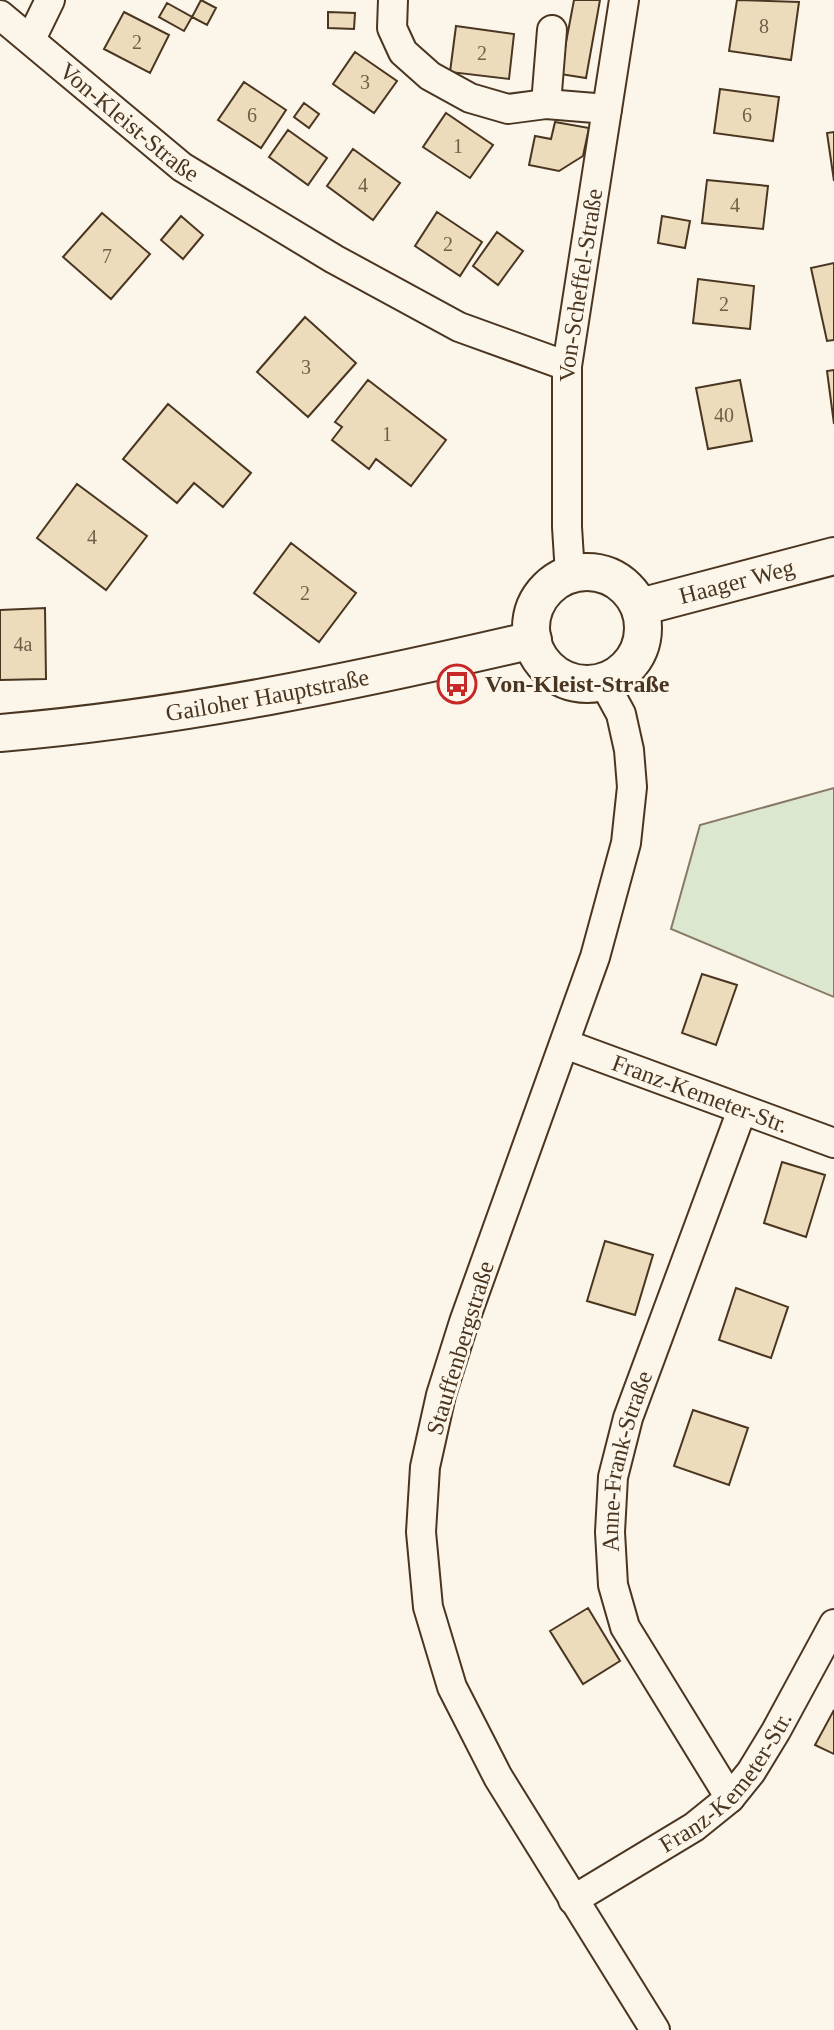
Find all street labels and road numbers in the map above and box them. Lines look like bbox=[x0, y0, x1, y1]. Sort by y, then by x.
street label: Von-Kleist-Straße bbox=[54, 57, 204, 187]
street label: Von-Scheffel-Straße bbox=[554, 187, 607, 382]
street label: Haager Weg bbox=[676, 554, 797, 609]
street label: Gailoher Hauptstraße bbox=[164, 664, 371, 726]
street label: Franz-Kemeter-Str. bbox=[609, 1049, 792, 1138]
street label: Stauffenbergstraße bbox=[421, 1258, 499, 1438]
street label: Anne-Frank-Straße bbox=[597, 1367, 657, 1553]
street label: Franz-Kemeter-Str. bbox=[655, 1707, 797, 1858]

